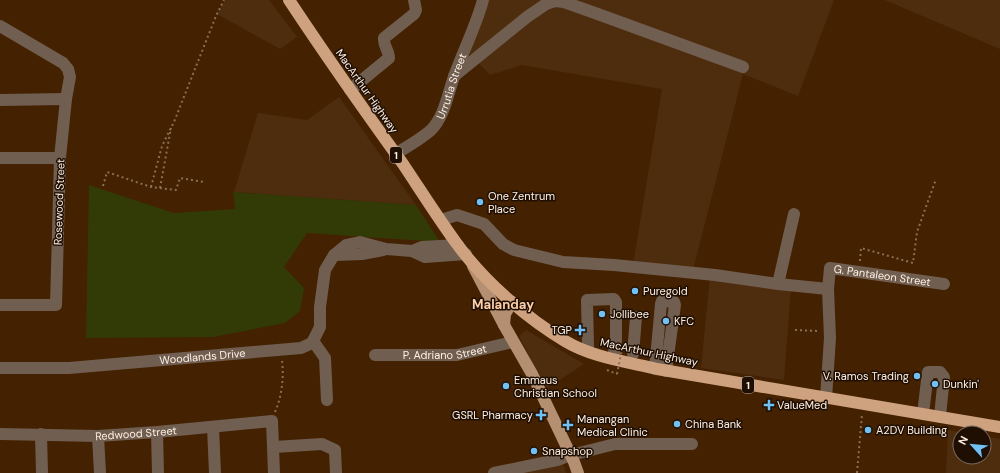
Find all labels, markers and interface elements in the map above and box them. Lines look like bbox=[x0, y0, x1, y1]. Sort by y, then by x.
street label: MacArthur Highway bbox=[333, 46, 401, 136]
street label: Urrutia Street bbox=[433, 51, 469, 122]
road number: 1 bbox=[390, 147, 402, 163]
street label: Rosewood Street bbox=[50, 159, 68, 245]
place label: One Zentrum Place bbox=[488, 189, 555, 216]
marker: One Zentrum Place bbox=[475, 197, 485, 207]
street label: G. Pantaleon Street bbox=[833, 262, 932, 289]
place label: Puregold bbox=[643, 284, 688, 298]
marker: Puregold bbox=[630, 286, 640, 296]
district label: Malanday bbox=[472, 296, 534, 313]
place label: Jollibee bbox=[610, 307, 649, 321]
marker: Jollibee bbox=[597, 309, 607, 319]
place label: KFC bbox=[674, 314, 694, 328]
marker: KFC bbox=[661, 316, 671, 326]
place label: TGP bbox=[552, 323, 572, 337]
marker: TGP bbox=[575, 325, 585, 335]
street label: MacArthur Highway bbox=[599, 335, 699, 369]
street label: P. Adriano Street bbox=[403, 341, 488, 362]
street label: Woodlands Drive bbox=[159, 346, 246, 367]
place label: V. Ramos Trading bbox=[823, 369, 909, 383]
marker: V. Ramos Trading bbox=[912, 371, 922, 381]
place label: Emmaus Christian School bbox=[514, 373, 597, 400]
road number: 1 bbox=[742, 377, 754, 393]
place label: Dunkin' bbox=[943, 377, 979, 391]
marker: Dunkin' bbox=[930, 379, 940, 389]
marker: Emmaus Christian School bbox=[501, 381, 511, 391]
place label: ValueMed bbox=[777, 398, 827, 412]
marker: ValueMed bbox=[764, 400, 774, 410]
place label: GSRL Pharmacy bbox=[452, 408, 533, 422]
marker: GSRL Pharmacy bbox=[536, 410, 546, 420]
place label: Manangan Medical Clinic bbox=[577, 412, 648, 439]
place label: China Bank bbox=[685, 417, 742, 431]
marker: Manangan Medical Clinic bbox=[562, 419, 574, 431]
marker: China Bank bbox=[672, 419, 682, 429]
street label: Redwood Street bbox=[95, 423, 177, 443]
place label: A2DV Building bbox=[876, 423, 947, 437]
marker: A2DV Building bbox=[863, 425, 873, 435]
north arrow bbox=[952, 425, 992, 465]
text: N bbox=[955, 434, 971, 447]
place label: Snapshop bbox=[542, 444, 593, 458]
marker: Snapshop bbox=[529, 446, 539, 456]

